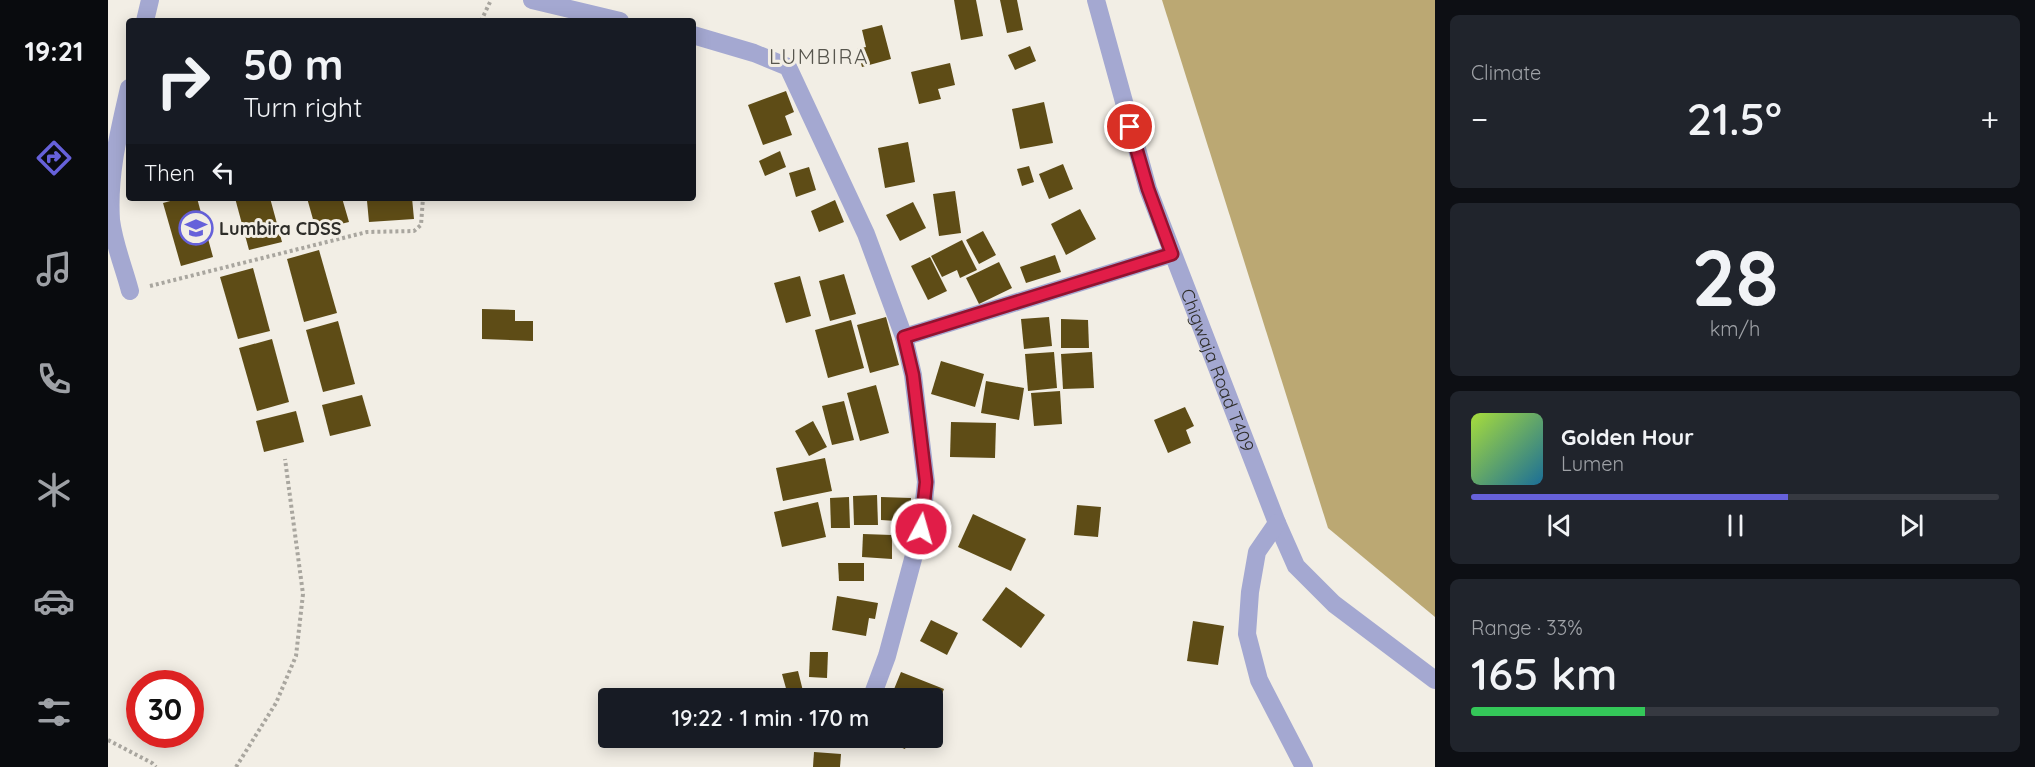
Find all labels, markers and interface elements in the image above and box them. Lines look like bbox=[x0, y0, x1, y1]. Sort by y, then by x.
text: 19:21 bbox=[24, 34, 84, 68]
text: 50 m bbox=[243, 38, 343, 91]
icon: right bbox=[144, 42, 222, 120]
district label: LUMBIRA bbox=[769, 43, 869, 69]
text: Climate bbox=[1471, 60, 1541, 85]
text: Turn right bbox=[243, 90, 362, 124]
text: 21.5° bbox=[1687, 90, 1782, 146]
text: − bbox=[1471, 98, 1488, 139]
text: + bbox=[1980, 98, 1999, 139]
pin bbox=[1104, 101, 1155, 152]
icon: arrive bbox=[1113, 110, 1146, 143]
icon: directions bbox=[33, 137, 75, 179]
icon: left bbox=[207, 156, 240, 189]
text: Then bbox=[144, 159, 195, 187]
school or university icon: Lumbira CDSS bbox=[178, 210, 214, 246]
place label: Lumbira CDSS bbox=[219, 217, 342, 240]
text: 28 bbox=[1691, 228, 1779, 326]
icon: music bbox=[33, 248, 75, 290]
street label: Chigwaja Road T409 bbox=[1176, 285, 1260, 455]
text: km/h bbox=[1710, 316, 1760, 341]
icon: phone bbox=[33, 358, 75, 400]
text: Golden Hour bbox=[1561, 423, 1694, 451]
text: Lumen bbox=[1561, 451, 1624, 476]
icon: climate bbox=[33, 469, 75, 511]
position arrow bbox=[889, 497, 953, 561]
icon: previous bbox=[1543, 509, 1576, 542]
icon: pause bbox=[1719, 509, 1752, 542]
icon: next bbox=[1895, 509, 1928, 542]
icon: car bbox=[33, 580, 75, 622]
text: Range · 33% bbox=[1471, 615, 1583, 640]
text: 165 km bbox=[1471, 645, 1617, 701]
speed limit sign: 30 bbox=[126, 670, 204, 748]
icon: filters bbox=[33, 691, 75, 733]
text: 19:22 · 1 min · 170 m bbox=[672, 704, 869, 732]

